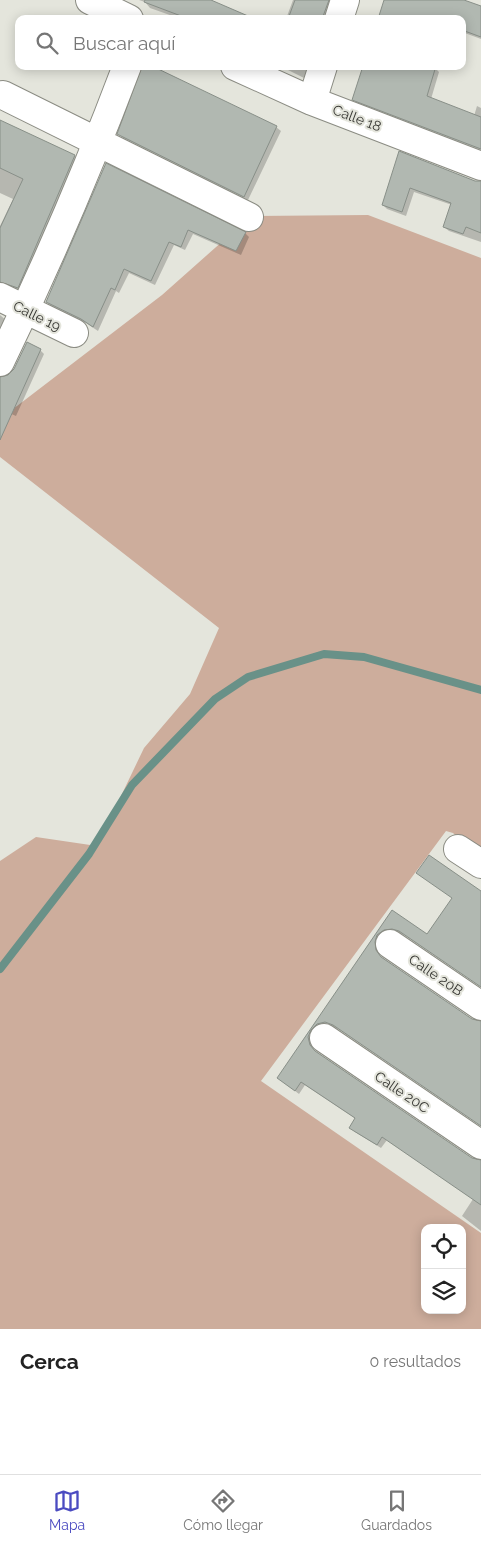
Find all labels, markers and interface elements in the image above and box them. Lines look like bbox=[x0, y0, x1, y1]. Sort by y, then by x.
search box bbox=[15, 15, 466, 70]
icon: search bbox=[33, 29, 61, 57]
text: Buscar aquí bbox=[73, 32, 175, 54]
street label: Calle 18 bbox=[330, 101, 384, 135]
street label: Calle 19 bbox=[11, 298, 63, 334]
street label: Calle 20B bbox=[406, 951, 466, 999]
street label: Calle 20C bbox=[372, 1068, 433, 1116]
map controls bbox=[421, 1224, 466, 1314]
button: locate bbox=[421, 1224, 466, 1269]
button: layers bbox=[421, 1269, 466, 1314]
text: Cerca bbox=[20, 1349, 79, 1374]
text: 0 resultados bbox=[370, 1352, 461, 1371]
tab: Mapa bbox=[49, 1487, 85, 1533]
tab: Cómo llegar bbox=[183, 1487, 263, 1533]
tab: Guardados bbox=[361, 1487, 432, 1533]

